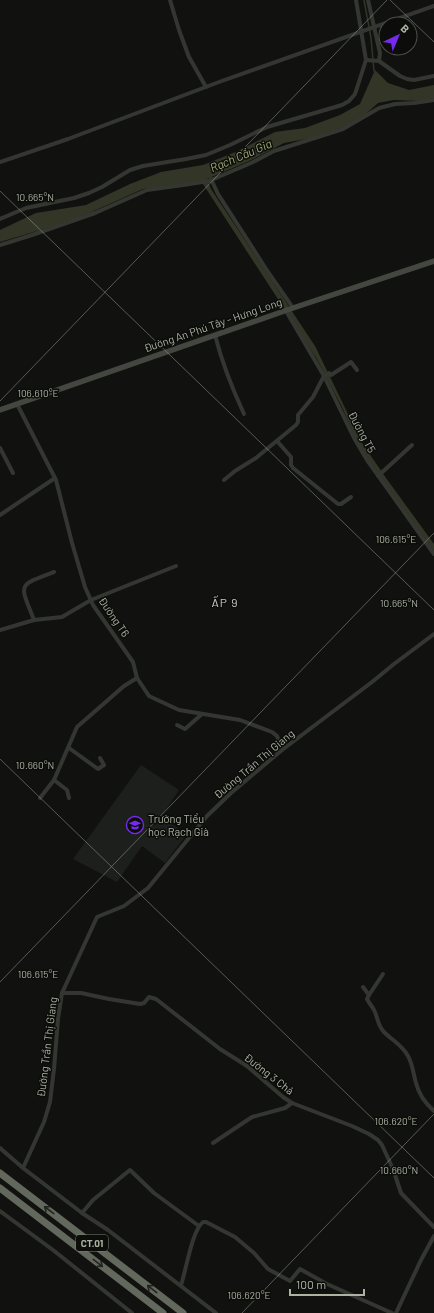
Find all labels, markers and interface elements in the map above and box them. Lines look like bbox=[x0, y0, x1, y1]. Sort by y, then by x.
north arrow bbox=[378, 16, 418, 56]
text: B bbox=[398, 21, 412, 36]
water label: Rạch Cầu Gia bbox=[208, 136, 274, 174]
text: 10.665°N bbox=[16, 191, 54, 203]
street label: Đường An Phú Tây - Hưng Long bbox=[142, 295, 284, 354]
text: 106.610°E bbox=[17, 387, 59, 399]
street label: Đường T5 bbox=[346, 409, 379, 455]
text: 106.615°E bbox=[376, 533, 416, 545]
street label: Đường T6 bbox=[96, 594, 133, 639]
district label: ẤP 9 bbox=[211, 595, 239, 609]
text: 10.665°N bbox=[380, 597, 418, 609]
street label: Đường Trần Thị Giang bbox=[211, 726, 297, 801]
text: 10.660°N bbox=[16, 759, 54, 771]
place label: Trường Tiểu học Rạch Già bbox=[148, 812, 209, 838]
school or university icon: Trường Tiểu học Rạch Già bbox=[125, 815, 145, 835]
text: 106.615°E bbox=[18, 968, 58, 980]
street label: Đường Trần Thị Giang bbox=[34, 996, 59, 1098]
street label: Đường 3 Chả bbox=[242, 1050, 297, 1097]
text: 106.620°E bbox=[374, 1115, 418, 1127]
text: 10.660°N bbox=[380, 1164, 418, 1176]
one-way arrow bbox=[44, 1206, 55, 1214]
road number: CT.01 bbox=[76, 1235, 108, 1251]
one-way arrow bbox=[92, 1259, 103, 1267]
scale bar bbox=[290, 1271, 364, 1297]
text: 100 m bbox=[296, 1277, 326, 1291]
one-way arrow bbox=[146, 1285, 157, 1293]
text: 106.620°E bbox=[227, 1289, 271, 1301]

